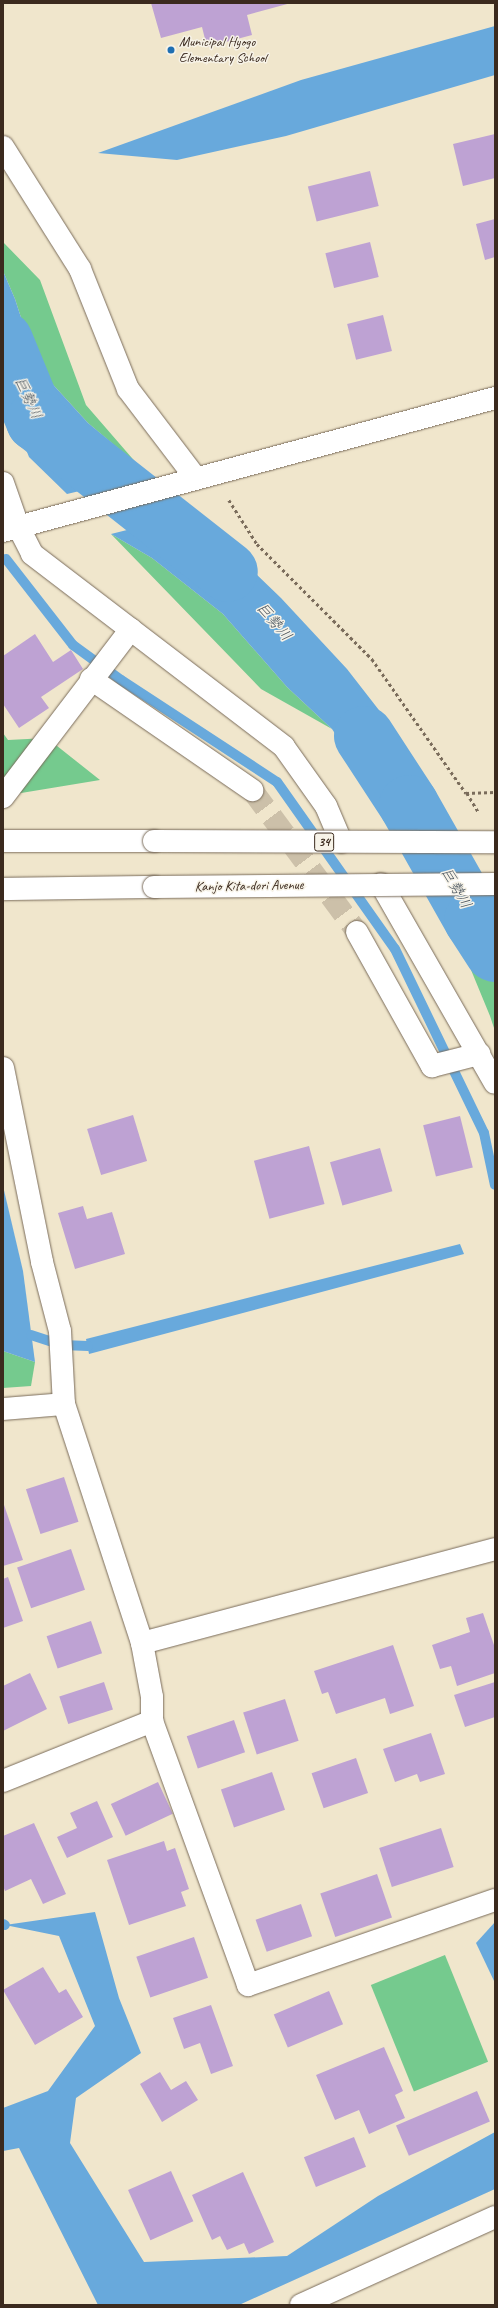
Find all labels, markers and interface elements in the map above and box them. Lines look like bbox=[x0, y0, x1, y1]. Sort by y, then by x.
place label: Municipal Hyogo Elementary School bbox=[179, 34, 266, 66]
marker: Municipal Hyogo Elementary School bbox=[166, 45, 176, 55]
water label: 巨勢川 bbox=[10, 374, 46, 422]
water label: 巨勢川 bbox=[253, 599, 295, 645]
road number: 34 bbox=[314, 831, 334, 853]
water label: 巨勢川 bbox=[437, 864, 475, 912]
street label: Kanjo Kita-dori Avenue bbox=[195, 877, 303, 895]

